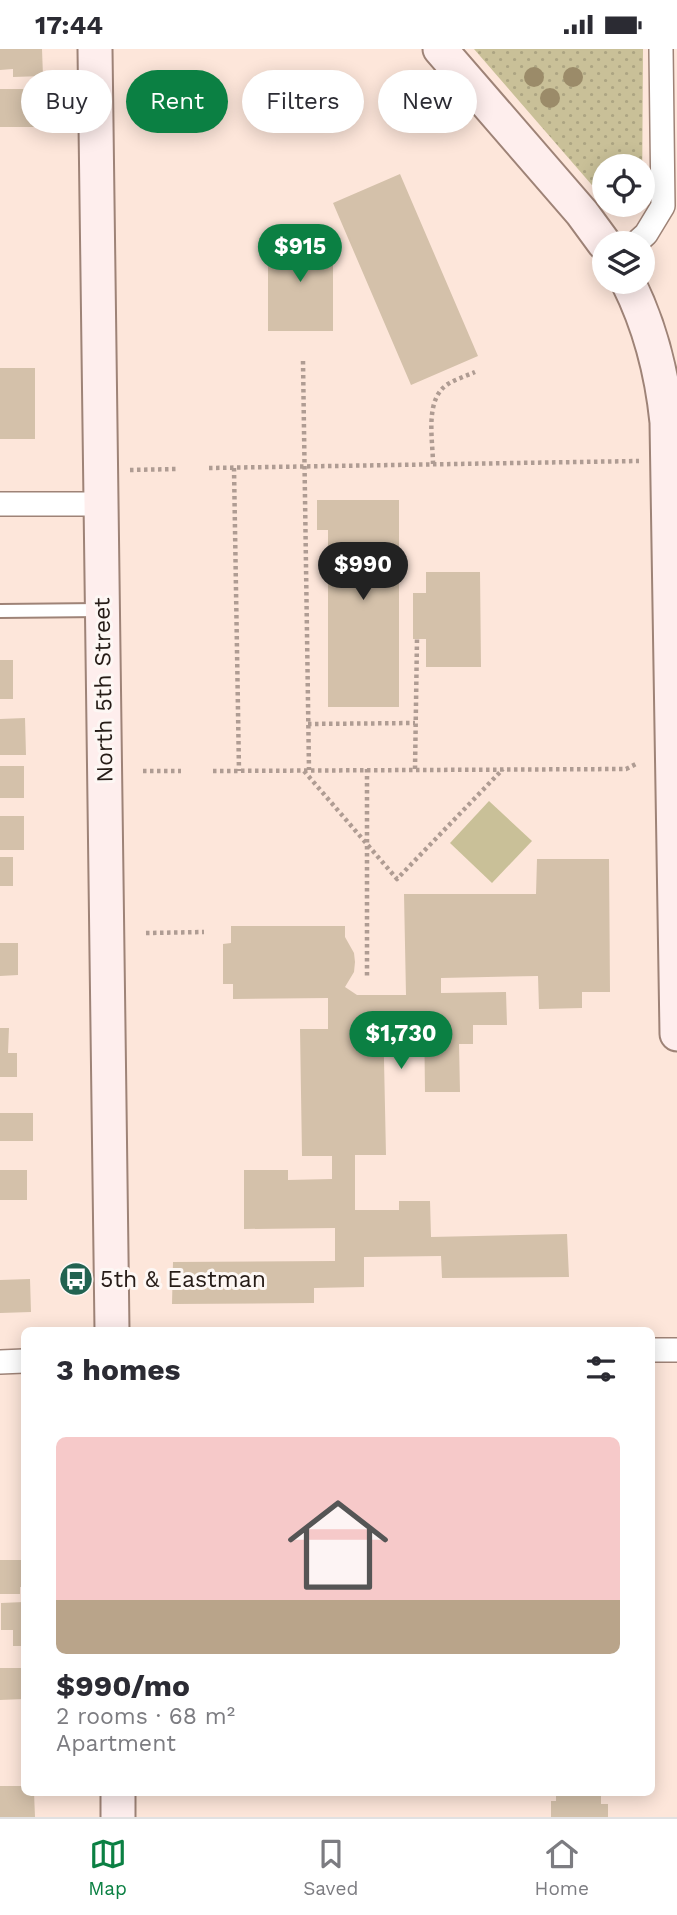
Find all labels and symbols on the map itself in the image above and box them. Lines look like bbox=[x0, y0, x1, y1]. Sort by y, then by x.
pin: $915 bbox=[259, 225, 341, 284]
pin: $990 bbox=[322, 543, 404, 602]
street label: North 5th Street bbox=[88, 597, 119, 783]
pin: $1,730 bbox=[344, 1011, 458, 1071]
bus stop icon: 5th & Eastman bbox=[57, 1260, 95, 1298]
place label: 5th & Eastman bbox=[100, 1266, 266, 1293]

